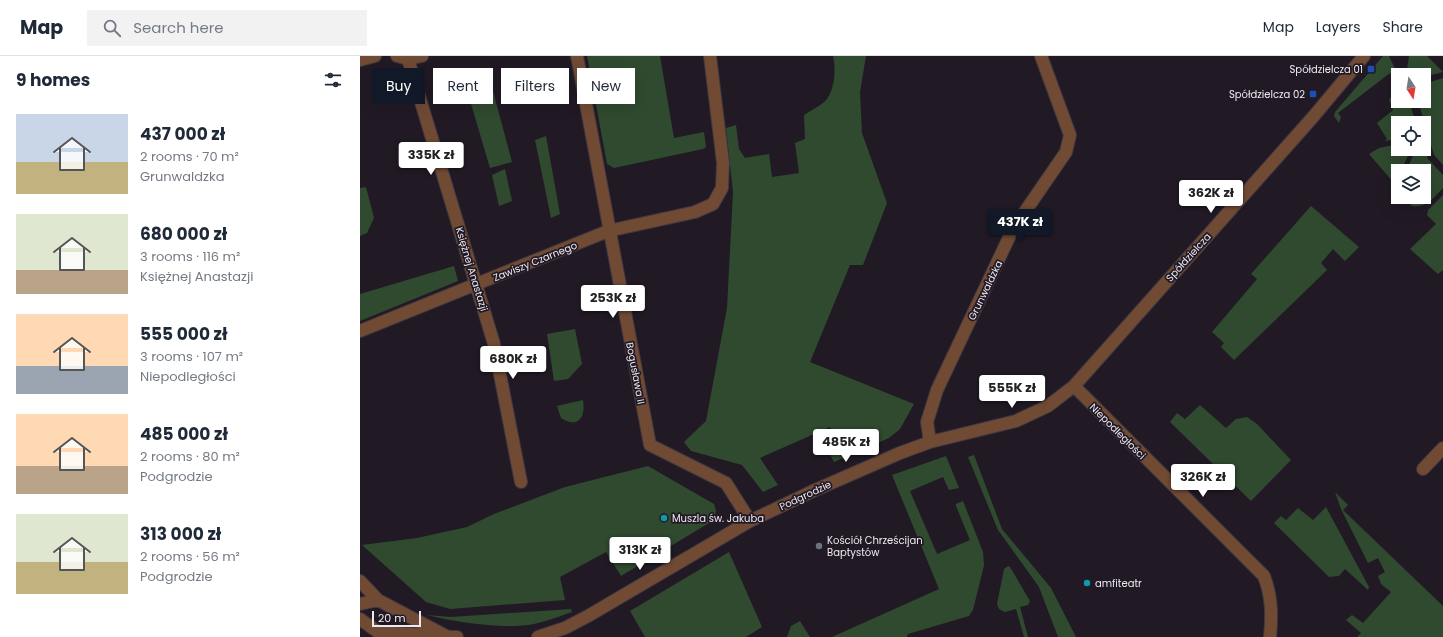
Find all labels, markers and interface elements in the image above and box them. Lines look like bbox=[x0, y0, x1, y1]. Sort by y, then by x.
search box bbox=[87, 10, 367, 46]
text: Map bbox=[20, 14, 63, 41]
icon: search bbox=[101, 17, 123, 39]
text: Search here bbox=[133, 17, 224, 38]
text: Map bbox=[1263, 17, 1294, 37]
text: Layers bbox=[1316, 17, 1360, 37]
text: Share bbox=[1382, 17, 1423, 37]
place label: Spółdzielcza 01 bbox=[1290, 62, 1363, 77]
marker: Spółdzielcza 01 bbox=[1366, 64, 1376, 74]
text: 9 homes bbox=[16, 68, 90, 92]
chip: Buy bbox=[372, 68, 425, 104]
chip: Rent bbox=[433, 68, 493, 104]
chip: Filters bbox=[501, 68, 569, 104]
chip: New bbox=[577, 68, 635, 104]
north arrow bbox=[1391, 68, 1431, 108]
map controls bbox=[1391, 68, 1431, 204]
icon: filters bbox=[322, 69, 344, 91]
place label: Spółdzielcza 02 bbox=[1229, 87, 1305, 102]
marker: Spółdzielcza 02 bbox=[1308, 89, 1318, 99]
button: locate bbox=[1391, 116, 1431, 156]
text: 437 000 zł bbox=[140, 122, 225, 146]
icon: home bbox=[48, 130, 96, 178]
pin: 335K zł bbox=[394, 142, 468, 176]
text: 335K zł bbox=[408, 145, 454, 164]
text: 2 rooms · 70 m² bbox=[140, 147, 239, 166]
button: layers bbox=[1391, 164, 1431, 204]
text: Grunwaldzka bbox=[140, 167, 224, 186]
pin: 362K zł bbox=[1174, 180, 1248, 214]
text: 362K zł bbox=[1188, 183, 1234, 202]
pin: 437K zł bbox=[983, 209, 1057, 243]
text: 437K zł bbox=[997, 212, 1043, 231]
text: 680 000 zł bbox=[140, 222, 227, 246]
street label: Księżnej Anastazji bbox=[452, 225, 491, 313]
icon: home bbox=[48, 230, 96, 278]
street label: Spółdzielcza bbox=[1162, 230, 1214, 285]
street label: Zawiszy Czarnego bbox=[491, 238, 579, 285]
text: 3 rooms · 116 m² bbox=[140, 247, 240, 266]
street label: Grunwaldzka bbox=[964, 258, 1006, 323]
text: Księżnej Anastazji bbox=[140, 267, 253, 286]
pin: 253K zł bbox=[576, 285, 650, 319]
text: 253K zł bbox=[590, 288, 636, 307]
text: 555 000 zł bbox=[140, 322, 228, 346]
icon: home bbox=[48, 330, 96, 378]
street label: Bogusława II bbox=[622, 341, 649, 405]
pin: 680K zł bbox=[476, 346, 550, 380]
text: 3 rooms · 107 m² bbox=[140, 347, 243, 366]
text: 680K zł bbox=[489, 349, 537, 368]
text: Niepodległości bbox=[140, 367, 236, 386]
pin: 555K zł bbox=[975, 375, 1049, 409]
text: 555K zł bbox=[988, 378, 1036, 397]
street label: Niepodległości bbox=[1086, 400, 1149, 463]
text: 485 000 zł bbox=[140, 422, 228, 446]
pin: 485K zł bbox=[809, 429, 883, 463]
icon: home bbox=[48, 430, 96, 478]
text: 485K zł bbox=[822, 432, 870, 451]
text: 2 rooms · 80 m² bbox=[140, 447, 240, 466]
pin: 326K zł bbox=[1166, 464, 1240, 498]
text: Podgrodzie bbox=[140, 467, 213, 486]
text: 326K zł bbox=[1180, 467, 1226, 486]
street label: Podgrodzie bbox=[777, 477, 834, 514]
place label: Muszla św. Jakuba bbox=[672, 511, 764, 526]
marker: Muszla św. Jakuba bbox=[659, 513, 669, 523]
text: 313 000 zł bbox=[140, 522, 221, 546]
icon: home bbox=[48, 530, 96, 578]
place label: Kościół Chrześcijan Baptystów bbox=[827, 533, 923, 560]
pin: 313K zł bbox=[603, 537, 677, 571]
text: 313K zł bbox=[618, 540, 662, 559]
marker: Kościół Chrześcijan Baptystów bbox=[814, 541, 824, 551]
text: 2 rooms · 56 m² bbox=[140, 547, 240, 566]
text: Podgrodzie bbox=[140, 567, 213, 586]
place label: amfiteatr bbox=[1095, 576, 1142, 591]
marker: amfiteatr bbox=[1082, 578, 1092, 588]
scale bar bbox=[372, 609, 421, 628]
text: 20 m bbox=[378, 610, 406, 626]

